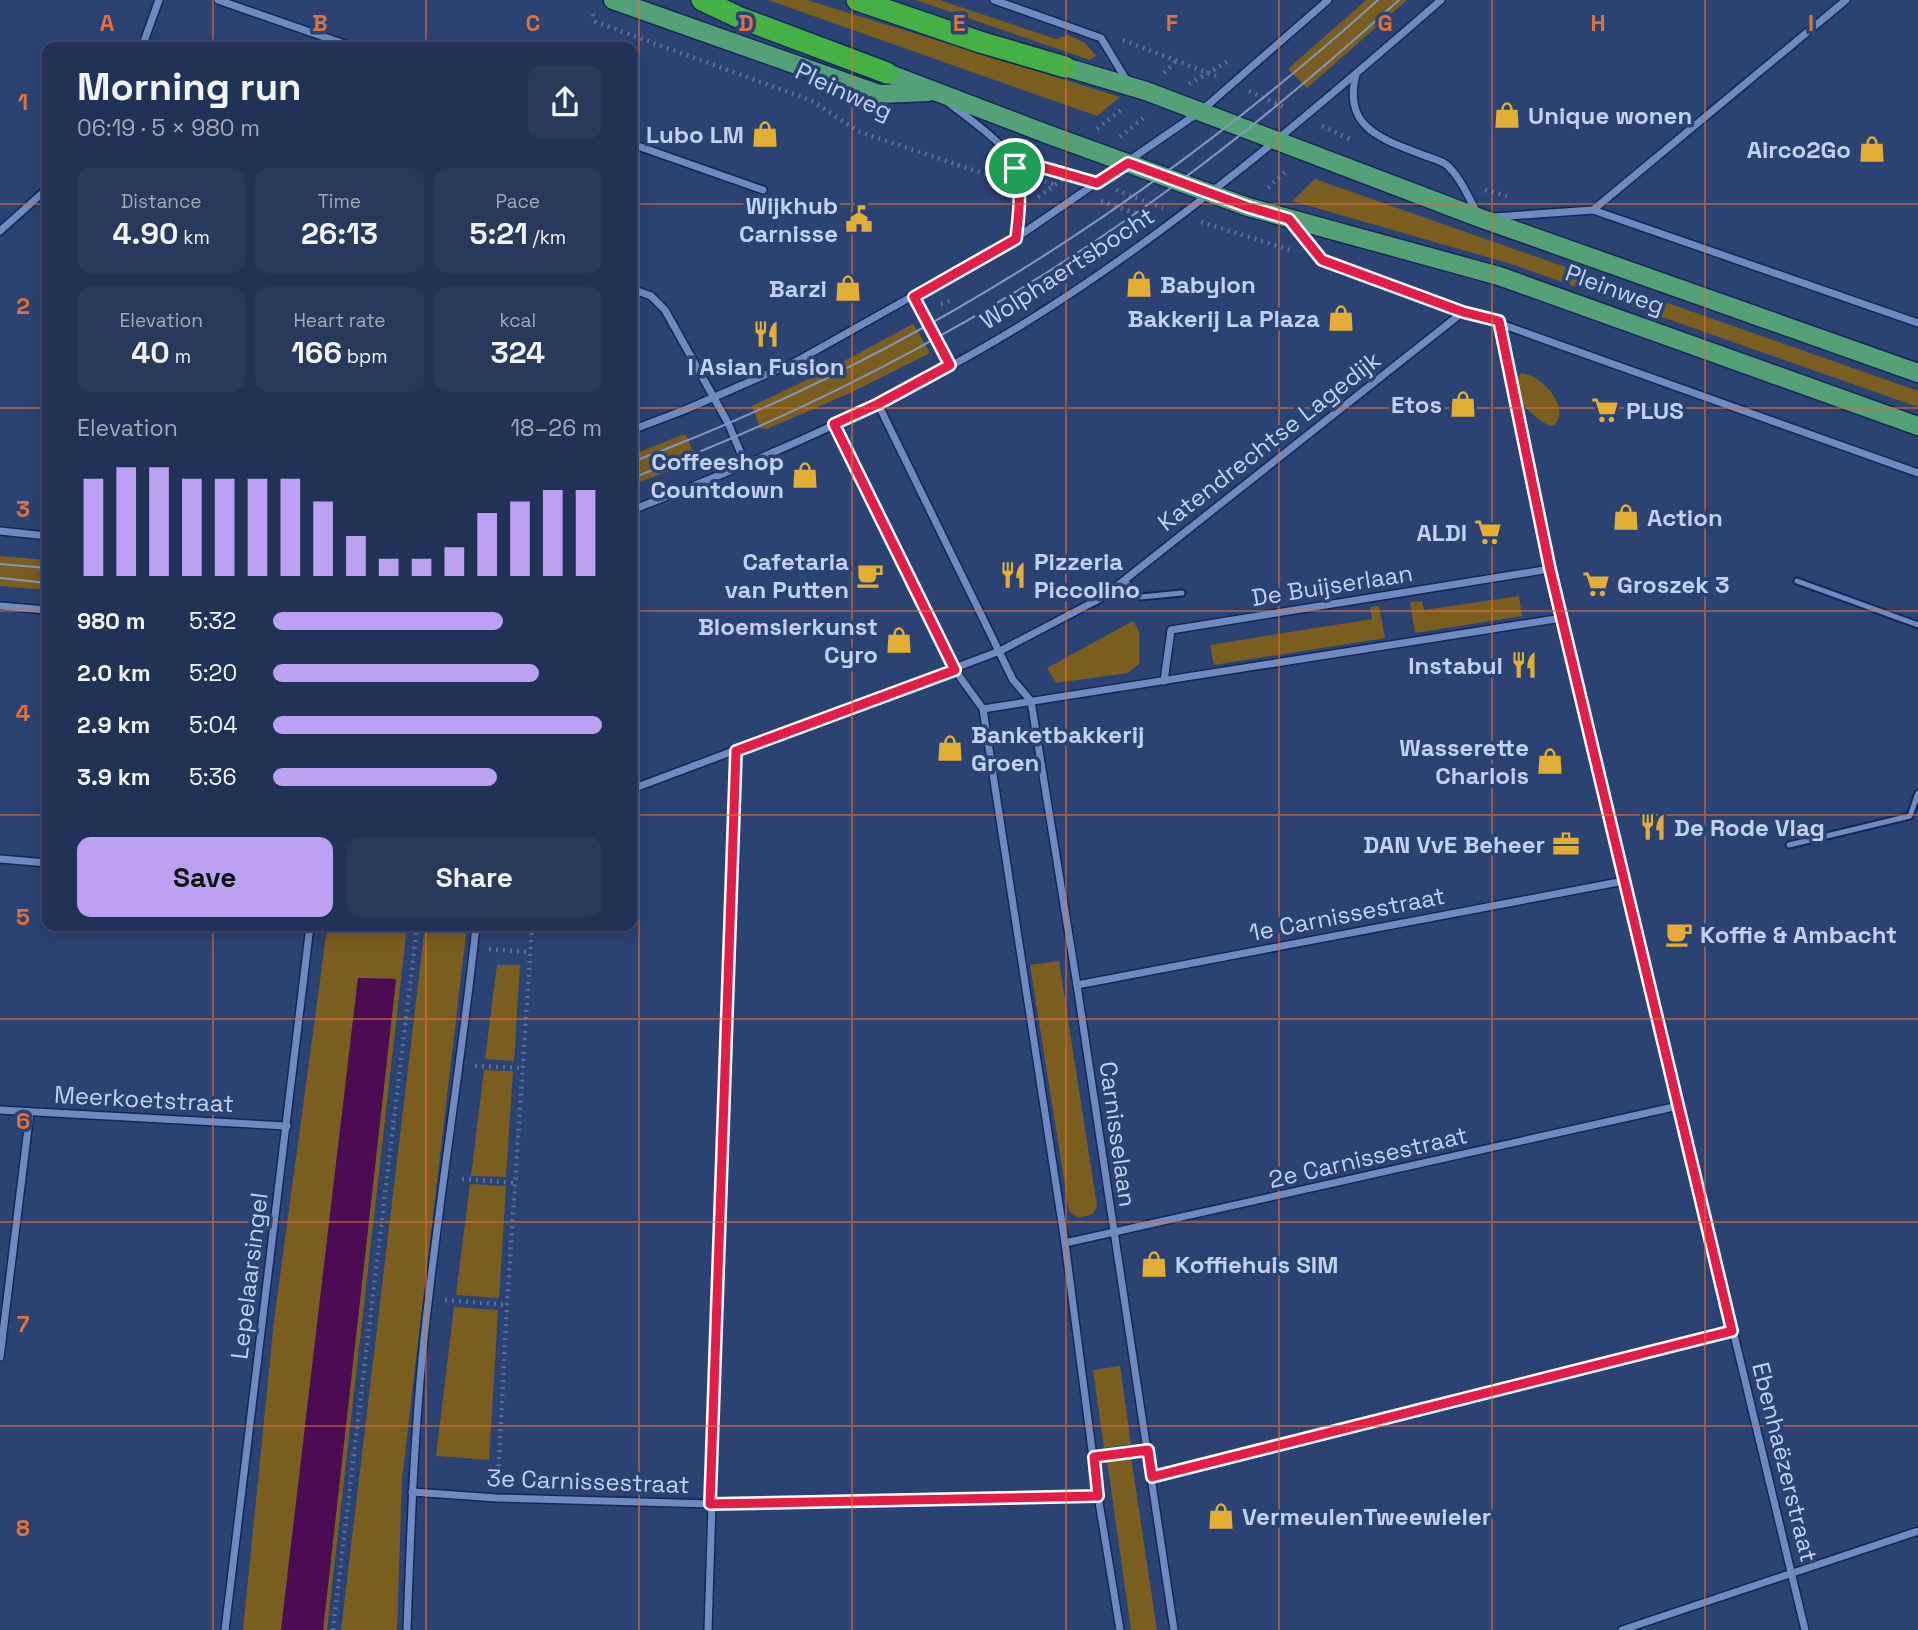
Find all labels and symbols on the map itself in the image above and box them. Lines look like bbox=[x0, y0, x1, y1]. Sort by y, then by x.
text: A bbox=[100, 8, 115, 38]
text: B bbox=[312, 8, 328, 38]
text: C bbox=[526, 8, 540, 38]
text: D bbox=[738, 8, 754, 38]
text: E bbox=[953, 8, 965, 38]
text: F bbox=[1166, 8, 1178, 38]
text: G bbox=[1377, 8, 1393, 38]
text: H bbox=[1590, 8, 1606, 38]
text: I bbox=[1808, 8, 1814, 38]
street label: Pleinweg bbox=[791, 55, 897, 127]
text: 1 bbox=[18, 87, 28, 117]
shop icon: Unique wonen bbox=[1492, 100, 1522, 130]
place label: Unique wonen bbox=[1528, 100, 1692, 131]
place label: Lubo LM bbox=[646, 119, 744, 150]
shop icon: Lubo LM bbox=[750, 119, 780, 149]
place label: Airco2Go bbox=[1747, 134, 1851, 165]
shop icon: Airco2Go bbox=[1857, 134, 1887, 164]
pin bbox=[985, 138, 1045, 198]
place label: Wijkhub Carnisse bbox=[739, 190, 838, 249]
street label: Wolphaertsbocht bbox=[974, 200, 1160, 336]
public building icon: Wijkhub Carnisse bbox=[844, 204, 874, 234]
street label: Pleinweg bbox=[1561, 257, 1669, 321]
shop icon: Babylon bbox=[1124, 269, 1154, 299]
place label: Babylon bbox=[1160, 269, 1256, 300]
place label: Barzi bbox=[769, 273, 827, 304]
shop icon: Barzi bbox=[833, 273, 863, 303]
text: 2 bbox=[16, 291, 30, 321]
place label: Bakkerij La Plaza bbox=[1128, 303, 1320, 334]
shop icon: Bakkerij La Plaza bbox=[1326, 303, 1356, 333]
restaurant icon: I Asian Fusion bbox=[751, 319, 781, 349]
street label: Katendrechtse Lagedijk bbox=[1151, 344, 1387, 538]
place label: I Asian Fusion bbox=[687, 351, 845, 382]
place label: Etos bbox=[1391, 389, 1442, 420]
shop icon: Etos bbox=[1448, 389, 1478, 419]
supermarket icon: PLUS bbox=[1590, 395, 1620, 425]
place label: PLUS bbox=[1626, 395, 1684, 426]
place label: Coffeeshop Countdown bbox=[651, 446, 784, 505]
shop icon: Coffeeshop Countdown bbox=[790, 460, 820, 490]
text: 3 bbox=[16, 494, 30, 524]
shop icon: Action bbox=[1611, 502, 1641, 532]
place label: Action bbox=[1647, 502, 1723, 533]
place label: ALDI bbox=[1416, 517, 1467, 548]
supermarket icon: ALDI bbox=[1473, 517, 1503, 547]
place label: Cafetaria van Putten bbox=[725, 546, 849, 605]
place label: Pizzeria Piccolino bbox=[1034, 546, 1140, 605]
street label: De Buijserlaan bbox=[1249, 557, 1415, 613]
cafe icon: Cafetaria van Putten bbox=[855, 560, 885, 590]
restaurant icon: Pizzeria Piccolino bbox=[998, 560, 1028, 590]
supermarket icon: Groszek 3 bbox=[1581, 569, 1611, 599]
place label: Groszek 3 bbox=[1617, 569, 1730, 600]
place label: Bloemsierkunst Cyro bbox=[698, 611, 878, 670]
shop icon: Bloemsierkunst Cyro bbox=[884, 625, 914, 655]
place label: Instabul bbox=[1408, 650, 1503, 681]
restaurant icon: Instabul bbox=[1509, 650, 1539, 680]
text: 4 bbox=[16, 698, 31, 728]
place label: Banketbakkerij Groen bbox=[971, 719, 1145, 778]
place label: Wasserette Charlois bbox=[1399, 732, 1529, 791]
shop icon: Banketbakkerij Groen bbox=[935, 733, 965, 763]
shop icon: Wasserette Charlois bbox=[1535, 746, 1565, 776]
restaurant icon: De Rode Vlag bbox=[1638, 812, 1668, 842]
place label: De Rode Vlag bbox=[1674, 812, 1825, 843]
place label: DAN VvE Beheer bbox=[1363, 829, 1545, 860]
office icon: DAN VvE Beheer bbox=[1551, 829, 1581, 859]
street label: 1e Carnissestraat bbox=[1247, 880, 1447, 948]
text: 5 bbox=[16, 902, 30, 932]
cafe icon: Koffie & Ambacht bbox=[1664, 919, 1694, 949]
place label: Koffie & Ambacht bbox=[1700, 919, 1897, 950]
street label: Carnisselaan bbox=[1092, 1059, 1144, 1209]
street label: Meerkoetstraat bbox=[53, 1079, 235, 1119]
text: 6 bbox=[16, 1106, 30, 1136]
street label: 2e Carnissestraat bbox=[1266, 1119, 1470, 1195]
street label: Lepelaarsingel bbox=[223, 1191, 275, 1361]
shop icon: Koffiehuis SIM bbox=[1139, 1249, 1169, 1279]
place label: Koffiehuis SIM bbox=[1175, 1249, 1338, 1280]
text: 7 bbox=[17, 1309, 30, 1339]
street label: Ebenhaëzerstraat bbox=[1745, 1359, 1825, 1565]
street label: 3e Carnissestraat bbox=[486, 1462, 690, 1500]
shop icon: VermeulenTweewieler bbox=[1206, 1501, 1236, 1531]
place label: VermeulenTweewieler bbox=[1242, 1501, 1491, 1532]
text: 8 bbox=[16, 1513, 30, 1543]

